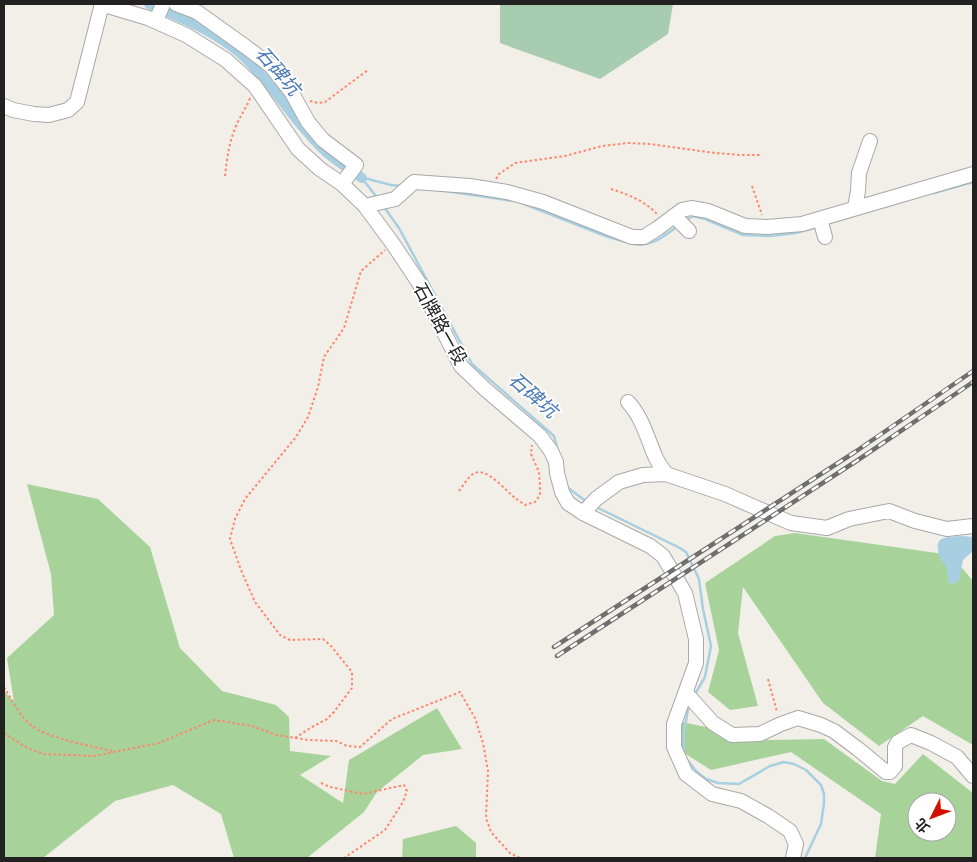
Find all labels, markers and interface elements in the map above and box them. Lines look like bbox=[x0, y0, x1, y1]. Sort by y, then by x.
water label: 石碑坑 bbox=[251, 42, 307, 102]
street label: 石牌路一段 bbox=[409, 279, 471, 369]
water label: 石碑坑 bbox=[504, 368, 564, 424]
north arrow bbox=[907, 792, 957, 842]
text: 北 bbox=[912, 814, 934, 836]

